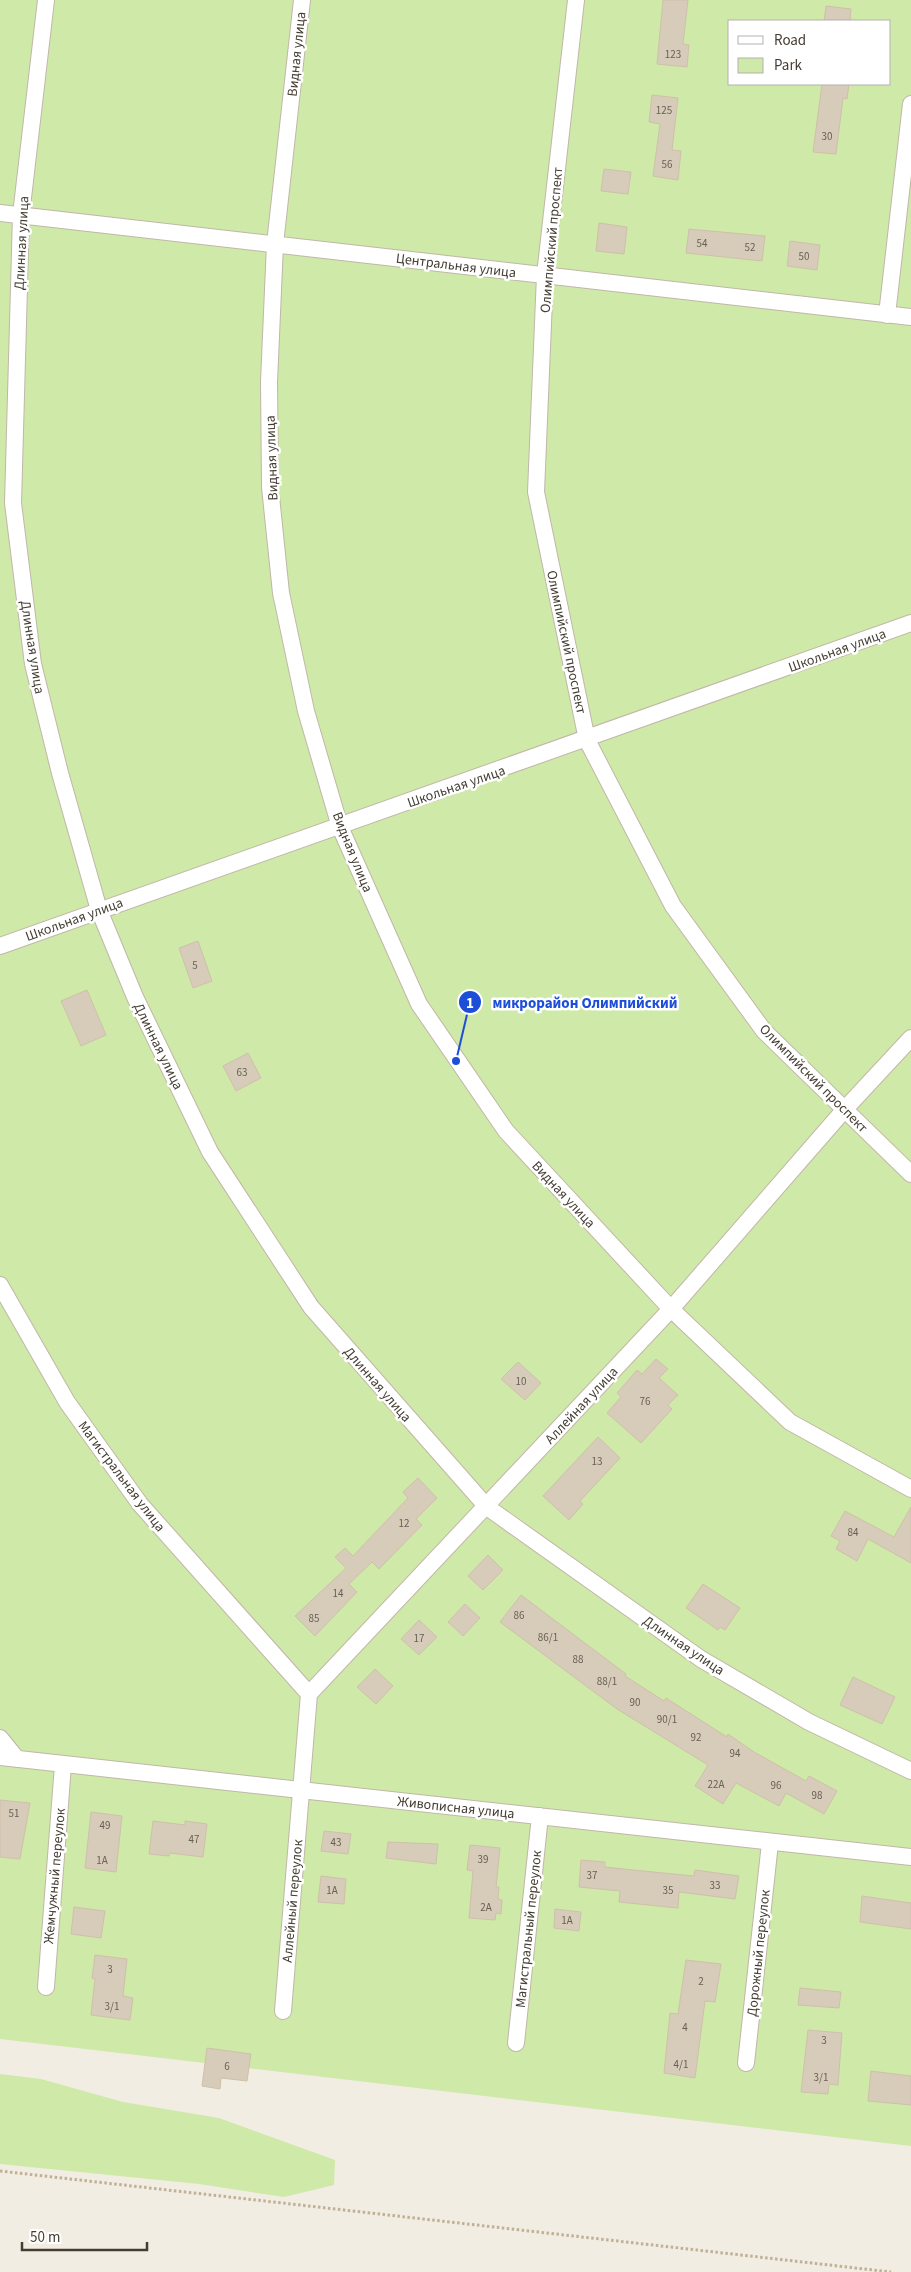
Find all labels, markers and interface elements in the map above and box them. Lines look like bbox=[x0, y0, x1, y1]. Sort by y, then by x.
street label: Видная улица bbox=[283, 11, 311, 98]
legend bbox=[728, 20, 891, 85]
text: Road bbox=[774, 30, 806, 51]
house number: 123 bbox=[665, 47, 681, 62]
text: Park bbox=[774, 55, 803, 76]
house number: 125 bbox=[656, 103, 672, 118]
house number: 30 bbox=[822, 129, 832, 144]
house number: 56 bbox=[662, 157, 673, 172]
street label: Олимпийский проспект bbox=[536, 166, 568, 314]
street label: Длинная улица bbox=[10, 195, 34, 291]
house number: 54 bbox=[697, 236, 708, 251]
house number: 52 bbox=[745, 240, 755, 255]
street label: Центральная улица bbox=[395, 249, 517, 283]
house number: 50 bbox=[799, 249, 809, 264]
street label: Видная улица bbox=[261, 415, 283, 501]
street label: Олимпийский проспект bbox=[541, 569, 591, 716]
street label: Длинная улица bbox=[15, 599, 49, 695]
street label: Школьная улица bbox=[786, 624, 889, 678]
street label: Школьная улица bbox=[405, 761, 508, 813]
street label: Видная улица bbox=[327, 809, 377, 896]
street label: Школьная улица bbox=[23, 893, 126, 947]
house number: 5 bbox=[192, 958, 198, 973]
callout: микрорайон Олимпийский bbox=[458, 987, 688, 1017]
text: 1 bbox=[466, 993, 474, 1014]
text: микрорайон Олимпийский bbox=[493, 993, 678, 1014]
street label: Длинная улица bbox=[128, 1000, 188, 1093]
street label: Олимпийский проспект bbox=[755, 1020, 872, 1138]
house number: 63 bbox=[237, 1065, 247, 1080]
street label: Видная улица bbox=[527, 1157, 600, 1233]
street label: Длинная улица bbox=[339, 1343, 416, 1427]
street label: Аллейная улица bbox=[541, 1363, 623, 1449]
house number: 10 bbox=[516, 1374, 526, 1389]
house number: 76 bbox=[640, 1394, 651, 1409]
street label: Магистральная улица bbox=[73, 1417, 170, 1536]
house number: 13 bbox=[592, 1454, 602, 1469]
house number: 12 bbox=[399, 1516, 409, 1531]
house number: 84 bbox=[848, 1525, 859, 1540]
house number: 14 bbox=[333, 1586, 344, 1601]
house number: 86 bbox=[514, 1608, 525, 1623]
house number: 85 bbox=[309, 1611, 319, 1626]
street label: Длинная улица bbox=[639, 1611, 728, 1680]
house number: 86/1 bbox=[538, 1630, 558, 1645]
house number: 17 bbox=[414, 1631, 424, 1646]
house number: 88 bbox=[573, 1652, 584, 1667]
house number: 88/1 bbox=[597, 1674, 617, 1689]
house number: 90 bbox=[630, 1695, 640, 1710]
house number: 90/1 bbox=[657, 1712, 677, 1727]
house number: 92 bbox=[691, 1730, 701, 1745]
house number: 94 bbox=[730, 1746, 741, 1761]
house number: 22А bbox=[708, 1777, 724, 1792]
house number: 96 bbox=[771, 1778, 782, 1793]
house number: 98 bbox=[812, 1788, 823, 1803]
street label: Живописная улица bbox=[396, 1792, 516, 1824]
house number: 51 bbox=[9, 1806, 19, 1821]
street label: Жемчужный переулок bbox=[39, 1807, 71, 1945]
house number: 49 bbox=[100, 1818, 110, 1833]
house number: 47 bbox=[189, 1832, 199, 1847]
house number: 43 bbox=[331, 1835, 341, 1850]
street label: Аллейный переулок bbox=[278, 1839, 308, 1963]
street label: Магистральный переулок bbox=[511, 1849, 547, 2009]
house number: 39 bbox=[478, 1852, 488, 1867]
house number: 1А bbox=[96, 1853, 108, 1868]
house number: 37 bbox=[587, 1868, 597, 1883]
house number: 33 bbox=[710, 1878, 720, 1893]
house number: 1А bbox=[326, 1883, 338, 1898]
house number: 35 bbox=[663, 1883, 673, 1898]
street label: Дорожный переулок bbox=[742, 1889, 776, 2018]
house number: 2А bbox=[480, 1900, 492, 1915]
house number: 1А bbox=[561, 1913, 573, 1928]
house number: 3 bbox=[107, 1962, 113, 1977]
house number: 2 bbox=[698, 1974, 704, 1989]
house number: 3/1 bbox=[105, 1999, 119, 2014]
house number: 4 bbox=[682, 2020, 688, 2035]
house number: 3 bbox=[821, 2033, 827, 2048]
house number: 4/1 bbox=[674, 2057, 688, 2072]
house number: 6 bbox=[224, 2059, 230, 2074]
house number: 3/1 bbox=[814, 2070, 828, 2085]
scale bar bbox=[22, 2220, 148, 2252]
text: 50 m bbox=[30, 2227, 60, 2248]

